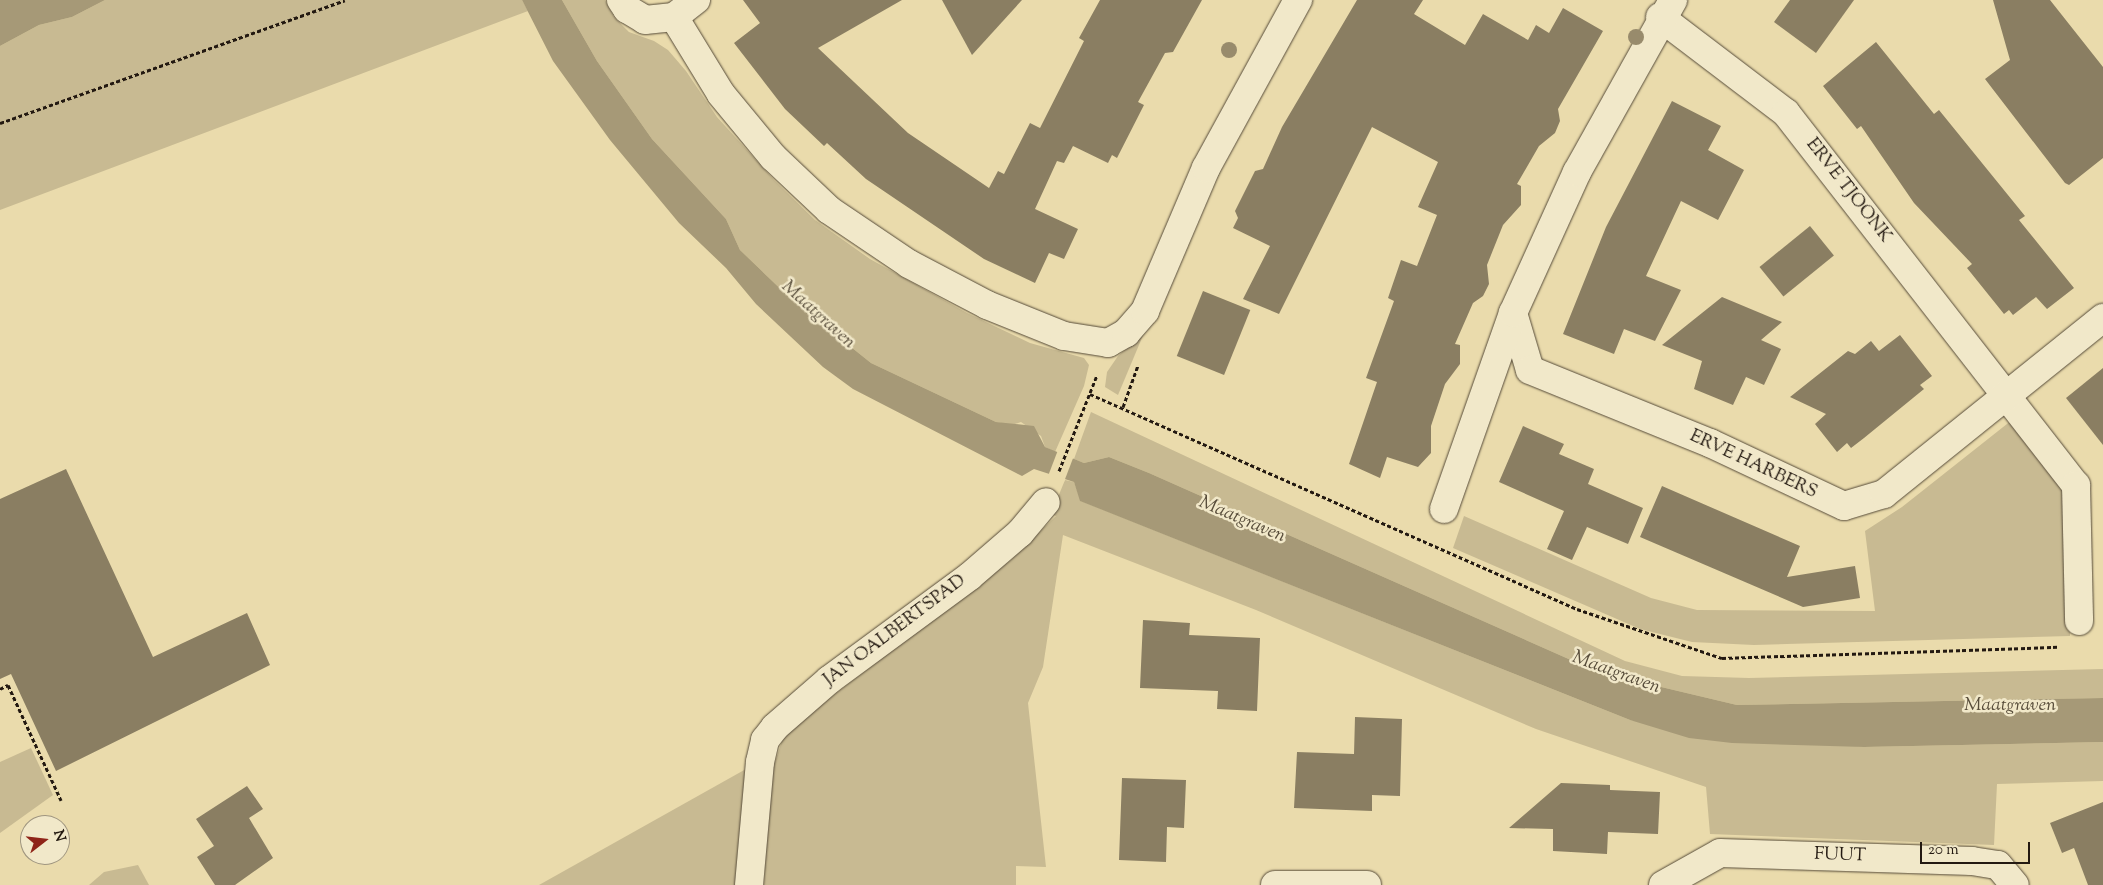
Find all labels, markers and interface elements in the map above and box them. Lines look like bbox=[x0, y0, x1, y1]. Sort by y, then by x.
street label: ERVE TJOONK bbox=[1801, 135, 1895, 247]
water label: Maatgraven bbox=[776, 276, 860, 354]
street label: ERVE HARBERS bbox=[1686, 426, 1820, 504]
water label: Maatgraven bbox=[1195, 492, 1289, 548]
street label: JAN OALBERTSPAD bbox=[820, 571, 970, 691]
water label: Maatgraven bbox=[1569, 647, 1663, 699]
water label: Maatgraven bbox=[1964, 695, 2056, 717]
north arrow bbox=[20, 815, 70, 865]
text: N bbox=[47, 828, 70, 844]
scale bar bbox=[1923, 832, 2033, 864]
text: 20 m bbox=[1928, 840, 1959, 861]
street label: FUUT bbox=[1814, 844, 1866, 868]

